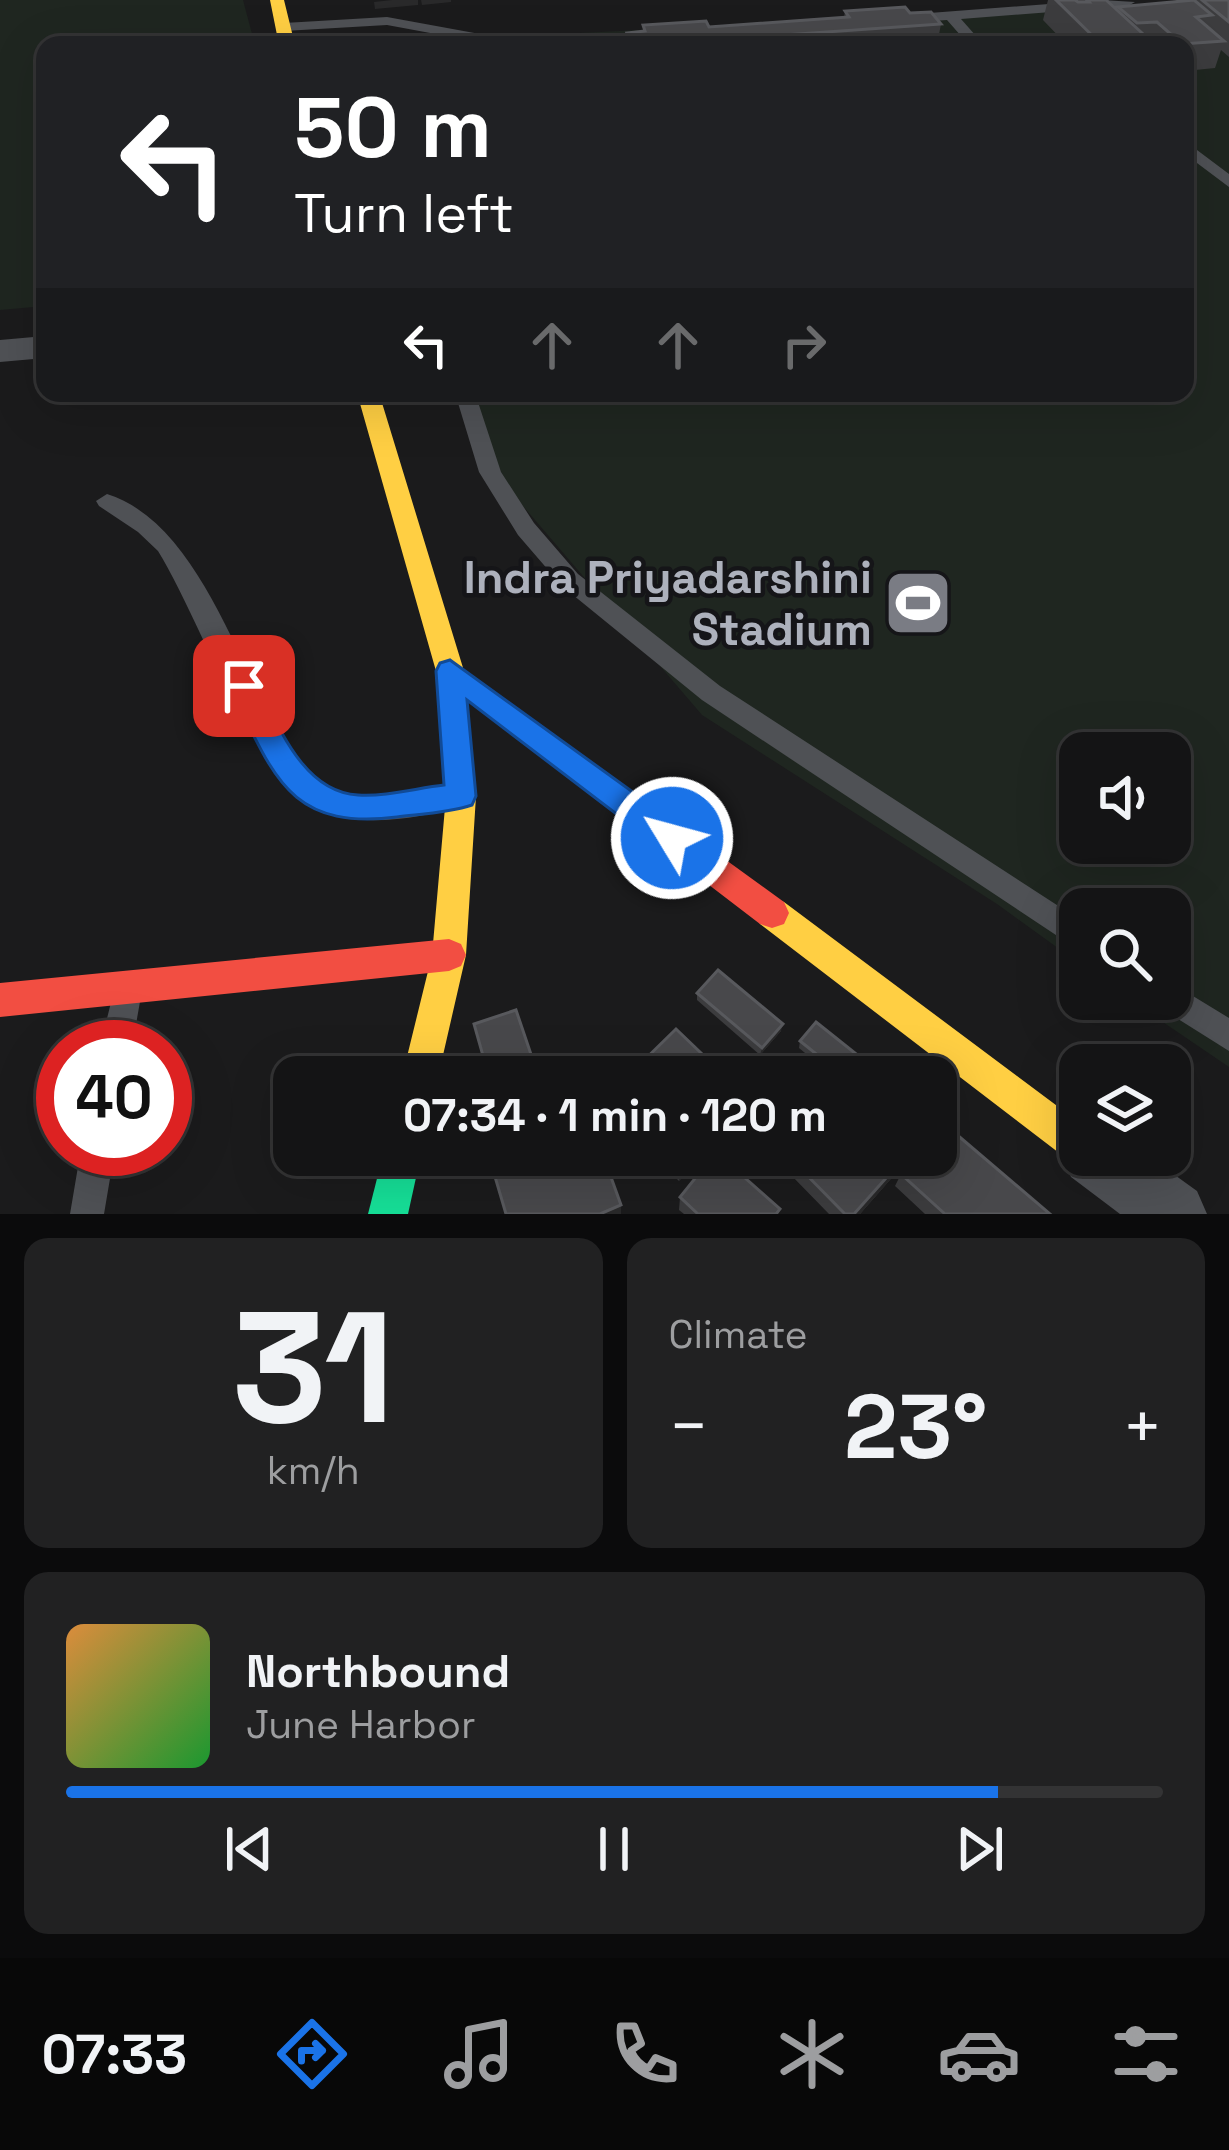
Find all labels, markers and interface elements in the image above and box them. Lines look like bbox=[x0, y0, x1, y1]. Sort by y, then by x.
text: 50 m bbox=[294, 74, 492, 182]
icon: left bbox=[96, 84, 252, 240]
text: Turn left bbox=[294, 179, 514, 248]
icon: left bbox=[393, 312, 459, 378]
icon: ahead bbox=[519, 312, 585, 378]
icon: ahead bbox=[645, 312, 711, 378]
icon: right bbox=[771, 312, 837, 378]
place label: Indra Priyadarshini Stadium bbox=[464, 549, 872, 658]
sports icon: Indra Priyadarshini Stadium bbox=[883, 568, 953, 638]
pin bbox=[193, 635, 295, 737]
icon: arrive bbox=[211, 653, 277, 719]
map controls bbox=[1059, 732, 1191, 1176]
button: sound bbox=[1059, 732, 1191, 864]
position arrow bbox=[609, 775, 735, 901]
button: search bbox=[1059, 888, 1191, 1020]
speed limit sign: 40 bbox=[36, 1020, 192, 1176]
button: layers bbox=[1059, 1044, 1191, 1176]
text: 07:34 · 1 min · 120 m bbox=[403, 1087, 827, 1144]
text: 31 bbox=[232, 1268, 395, 1468]
text: Climate bbox=[669, 1310, 808, 1359]
text: 23° bbox=[844, 1369, 988, 1484]
text: − bbox=[669, 1384, 709, 1468]
text: + bbox=[1122, 1384, 1163, 1468]
text: km/h bbox=[267, 1446, 360, 1495]
text: Northbound bbox=[246, 1643, 510, 1700]
text: June Harbor bbox=[246, 1700, 476, 1749]
icon: previous bbox=[216, 1816, 282, 1882]
icon: pause bbox=[581, 1816, 647, 1882]
icon: next bbox=[947, 1816, 1013, 1882]
icon: directions bbox=[270, 2012, 354, 2096]
icon: music bbox=[437, 2012, 521, 2096]
icon: phone bbox=[603, 2012, 687, 2096]
icon: climate bbox=[770, 2012, 854, 2096]
icon: car bbox=[937, 2012, 1021, 2096]
icon: filters bbox=[1104, 2012, 1188, 2096]
text: 07:33 bbox=[41, 2020, 187, 2089]

